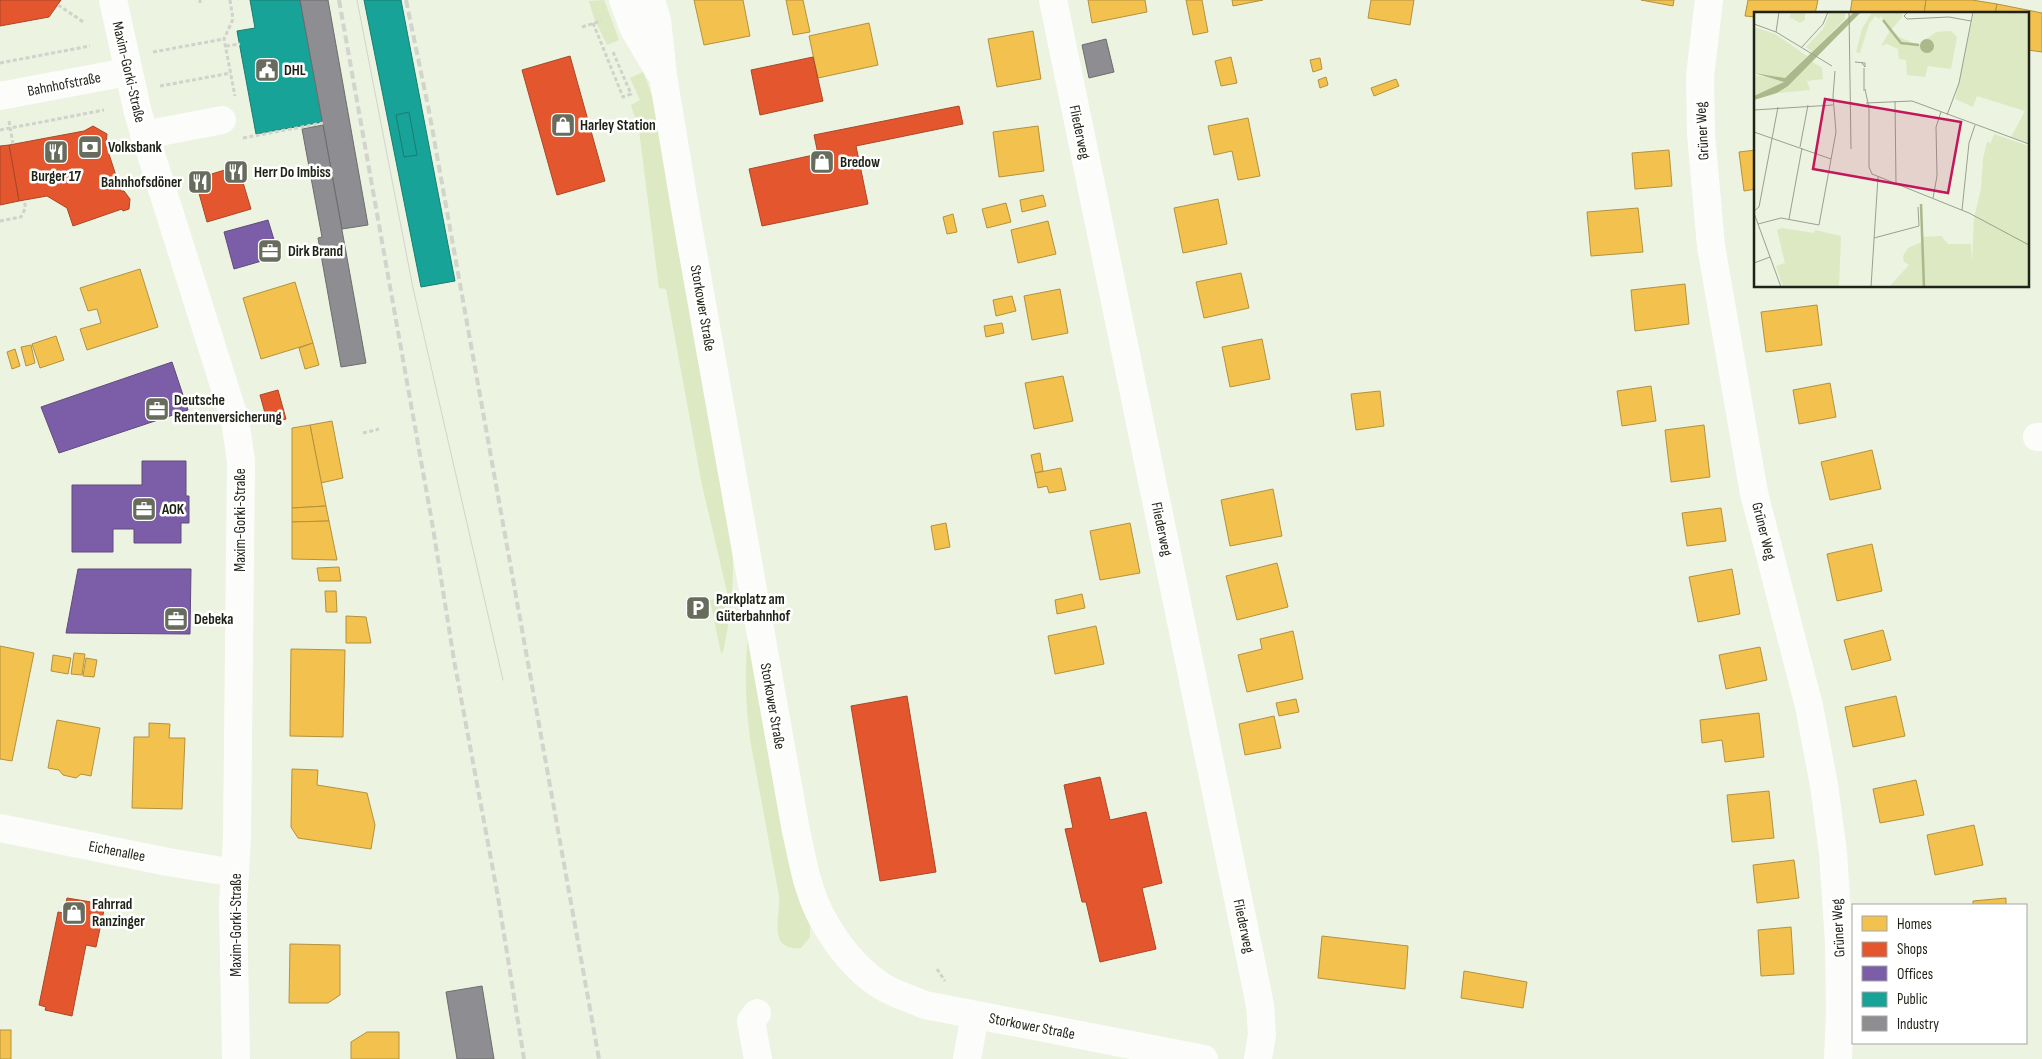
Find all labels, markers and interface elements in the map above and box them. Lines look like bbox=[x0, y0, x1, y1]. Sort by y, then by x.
inset map bbox=[1754, 12, 2030, 288]
street label: Maxim-Gorki-Straße bbox=[108, 20, 149, 125]
public building icon: DHL bbox=[254, 57, 280, 83]
place label: DHL bbox=[284, 61, 306, 80]
street label: Bahnhofstraße bbox=[26, 68, 102, 101]
street label: Grüner Weg bbox=[1691, 101, 1714, 161]
street label: Fliederweg bbox=[1065, 103, 1095, 161]
shop icon: Harley Station bbox=[550, 112, 576, 138]
place label: Harley Station bbox=[580, 116, 656, 135]
bank icon: Volksbank bbox=[77, 134, 103, 160]
place label: Volksbank bbox=[108, 138, 163, 157]
restaurant icon: Burger 17 bbox=[43, 139, 69, 165]
shop icon: Bredow bbox=[809, 149, 835, 175]
place label: Bredow bbox=[840, 153, 880, 172]
restaurant icon: Herr Do Imbiss bbox=[223, 159, 249, 185]
place label: Herr Do Imbiss bbox=[254, 163, 331, 182]
place label: Burger 17 bbox=[31, 167, 81, 186]
restaurant icon: Bahnhofsdöner bbox=[187, 169, 213, 195]
place label: Bahnhofsdöner bbox=[101, 173, 182, 192]
office icon: Dirk Brand bbox=[257, 238, 283, 264]
place label: Dirk Brand bbox=[288, 242, 343, 261]
street label: Storkower Straße bbox=[686, 263, 719, 353]
place label: Deutsche Rentenversicherung bbox=[174, 391, 282, 427]
office icon: Deutsche Rentenversicherung bbox=[144, 396, 170, 422]
street label: Maxim-Gorki-Straße bbox=[231, 468, 250, 572]
office icon: AOK bbox=[131, 496, 157, 522]
place label: AOK bbox=[161, 500, 185, 519]
street label: Fliederweg bbox=[1147, 500, 1177, 558]
street label: Grüner Weg bbox=[1747, 500, 1780, 562]
place label: Parkplatz am Güterbahnhof bbox=[716, 590, 791, 626]
parking icon: Parkplatz am Güterbahnhof bbox=[685, 595, 711, 621]
office icon: Debeka bbox=[163, 606, 189, 632]
place label: Debeka bbox=[194, 610, 234, 629]
street label: Storkower Straße bbox=[756, 661, 789, 751]
street label: Eichenallee bbox=[87, 837, 147, 866]
street label: Maxim-Gorki-Straße bbox=[227, 873, 246, 977]
place label: Fahrrad Ranzinger bbox=[92, 895, 145, 931]
street label: Fliederweg bbox=[1229, 897, 1259, 955]
street label: Grüner Weg bbox=[1827, 898, 1850, 958]
shop icon: Fahrrad Ranzinger bbox=[61, 900, 87, 926]
legend bbox=[1852, 904, 2027, 1044]
text: Homes bbox=[1897, 915, 1932, 934]
text: Shops bbox=[1897, 940, 1928, 959]
text: Offices bbox=[1897, 965, 1933, 984]
text: Public bbox=[1897, 990, 1928, 1009]
street label: Storkower Straße bbox=[987, 1009, 1077, 1044]
text: Industry bbox=[1897, 1015, 1939, 1034]

